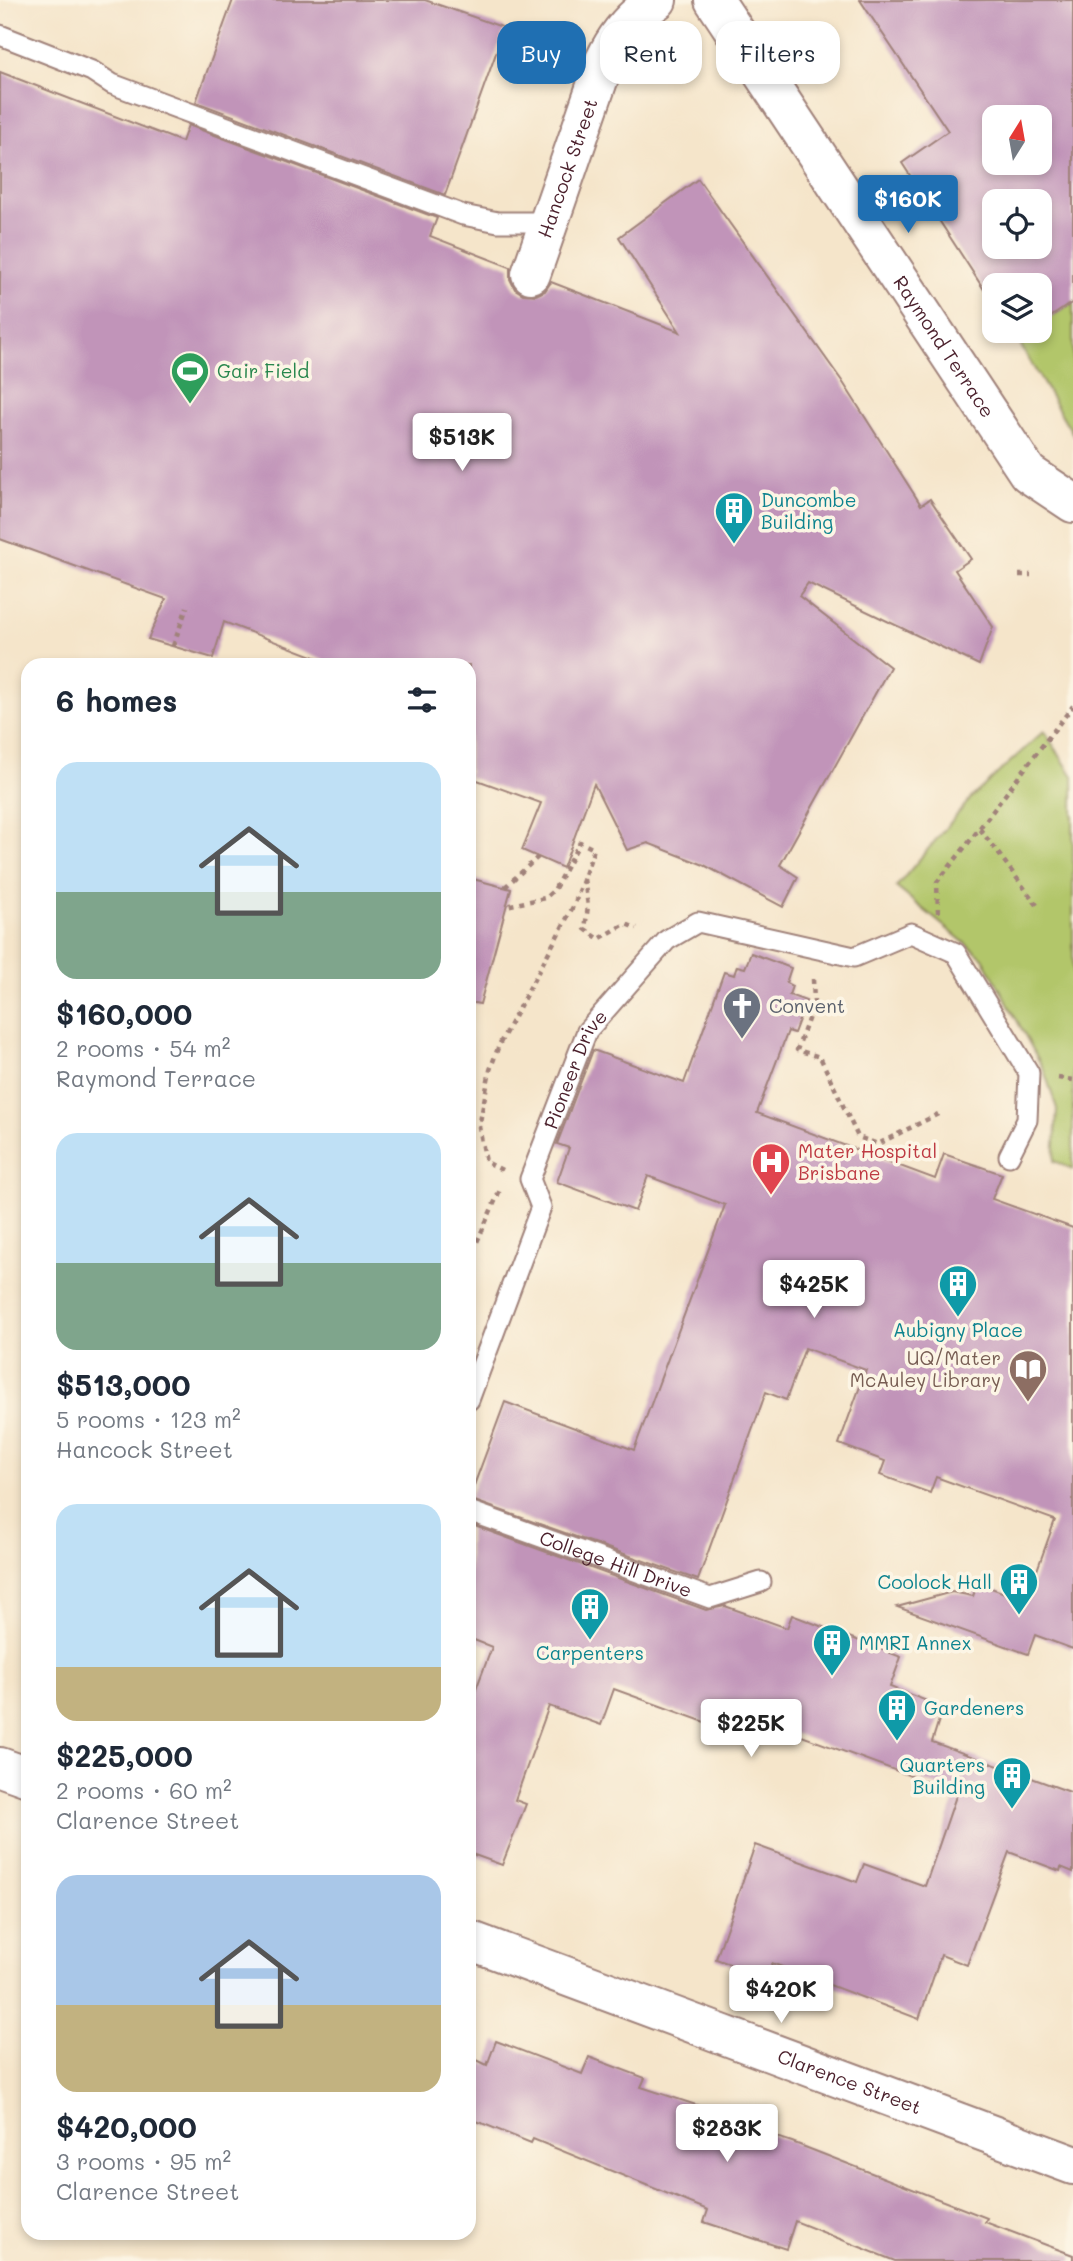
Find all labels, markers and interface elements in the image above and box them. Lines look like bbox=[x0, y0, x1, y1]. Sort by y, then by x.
chip: Buy bbox=[497, 21, 586, 84]
chip: Rent bbox=[600, 21, 702, 84]
chip: Filters bbox=[716, 21, 840, 84]
street label: Hancock Street bbox=[531, 95, 603, 241]
north arrow bbox=[982, 105, 1052, 175]
map controls bbox=[982, 105, 1052, 343]
pin: $160K bbox=[859, 176, 957, 235]
text: $160K bbox=[874, 183, 942, 213]
button: locate bbox=[982, 189, 1052, 259]
street label: Raymond Terrace bbox=[888, 271, 1001, 422]
button: layers bbox=[982, 273, 1052, 343]
sports icon: Gair Field bbox=[169, 350, 211, 405]
place label: Gair Field bbox=[217, 358, 309, 383]
pin: $513K bbox=[413, 414, 511, 473]
text: $513K bbox=[429, 421, 495, 451]
place label: Duncombe Building bbox=[761, 487, 856, 534]
building icon: Duncombe Building bbox=[713, 490, 755, 545]
text: 6 homes bbox=[56, 680, 177, 720]
icon: filters bbox=[403, 681, 441, 719]
icon: home bbox=[186, 808, 312, 934]
church icon: Convent bbox=[721, 985, 763, 1040]
text: $160,000 bbox=[56, 993, 192, 1033]
place label: Convent bbox=[769, 993, 845, 1018]
street label: Pioneer Drive bbox=[537, 1004, 612, 1132]
text: 2 rooms · 54 m² bbox=[56, 1033, 231, 1063]
text: Raymond Terrace bbox=[56, 1063, 256, 1093]
place label: Mater Hospital Brisbane bbox=[798, 1138, 937, 1185]
hospital icon: Mater Hospital Brisbane bbox=[750, 1141, 792, 1196]
icon: home bbox=[186, 1179, 312, 1305]
pin: $425K bbox=[765, 1260, 863, 1320]
building icon: Aubigny Place bbox=[937, 1263, 979, 1318]
text: $425K bbox=[779, 1268, 849, 1298]
place label: Aubigny Place bbox=[893, 1317, 1023, 1342]
place label: UQ/Mater McAuley Library bbox=[850, 1345, 1001, 1392]
library icon: UQ/Mater McAuley Library bbox=[1007, 1348, 1049, 1403]
text: $513,000 bbox=[56, 1364, 190, 1404]
text: 5 rooms · 123 m² bbox=[56, 1404, 241, 1434]
text: Hancock Street bbox=[56, 1434, 233, 1464]
street label: College Hill Drive bbox=[536, 1525, 696, 1602]
icon: home bbox=[186, 1550, 312, 1676]
building icon: Coolock Hall bbox=[998, 1561, 1040, 1616]
place label: Coolock Hall bbox=[878, 1569, 992, 1594]
building icon: Carpenters bbox=[569, 1586, 611, 1641]
building icon: MMRI Annex bbox=[811, 1622, 853, 1677]
place label: MMRI Annex bbox=[859, 1630, 972, 1655]
place label: Carpenters bbox=[536, 1640, 644, 1665]
building icon: Gardeners bbox=[876, 1687, 918, 1742]
place label: Gardeners bbox=[924, 1695, 1024, 1720]
pin: $225K bbox=[702, 1700, 800, 1759]
text: $225K bbox=[717, 1707, 785, 1737]
text: $225,000 bbox=[56, 1735, 193, 1775]
place label: Quarters Building bbox=[899, 1752, 985, 1799]
building icon: Quarters Building bbox=[991, 1755, 1033, 1810]
text: 2 rooms · 60 m² bbox=[56, 1775, 232, 1805]
text: Clarence Street bbox=[56, 1805, 239, 1835]
icon: home bbox=[186, 1921, 312, 2047]
pin: $420K bbox=[732, 1966, 830, 2025]
text: $420K bbox=[745, 1973, 817, 2003]
street label: Clarence Street bbox=[774, 2043, 925, 2119]
pin: $283K bbox=[678, 2104, 776, 2164]
text: $420,000 bbox=[56, 2106, 197, 2146]
text: $283K bbox=[692, 2112, 762, 2142]
text: 3 rooms · 95 m² bbox=[56, 2146, 231, 2176]
text: Clarence Street bbox=[56, 2176, 239, 2206]

